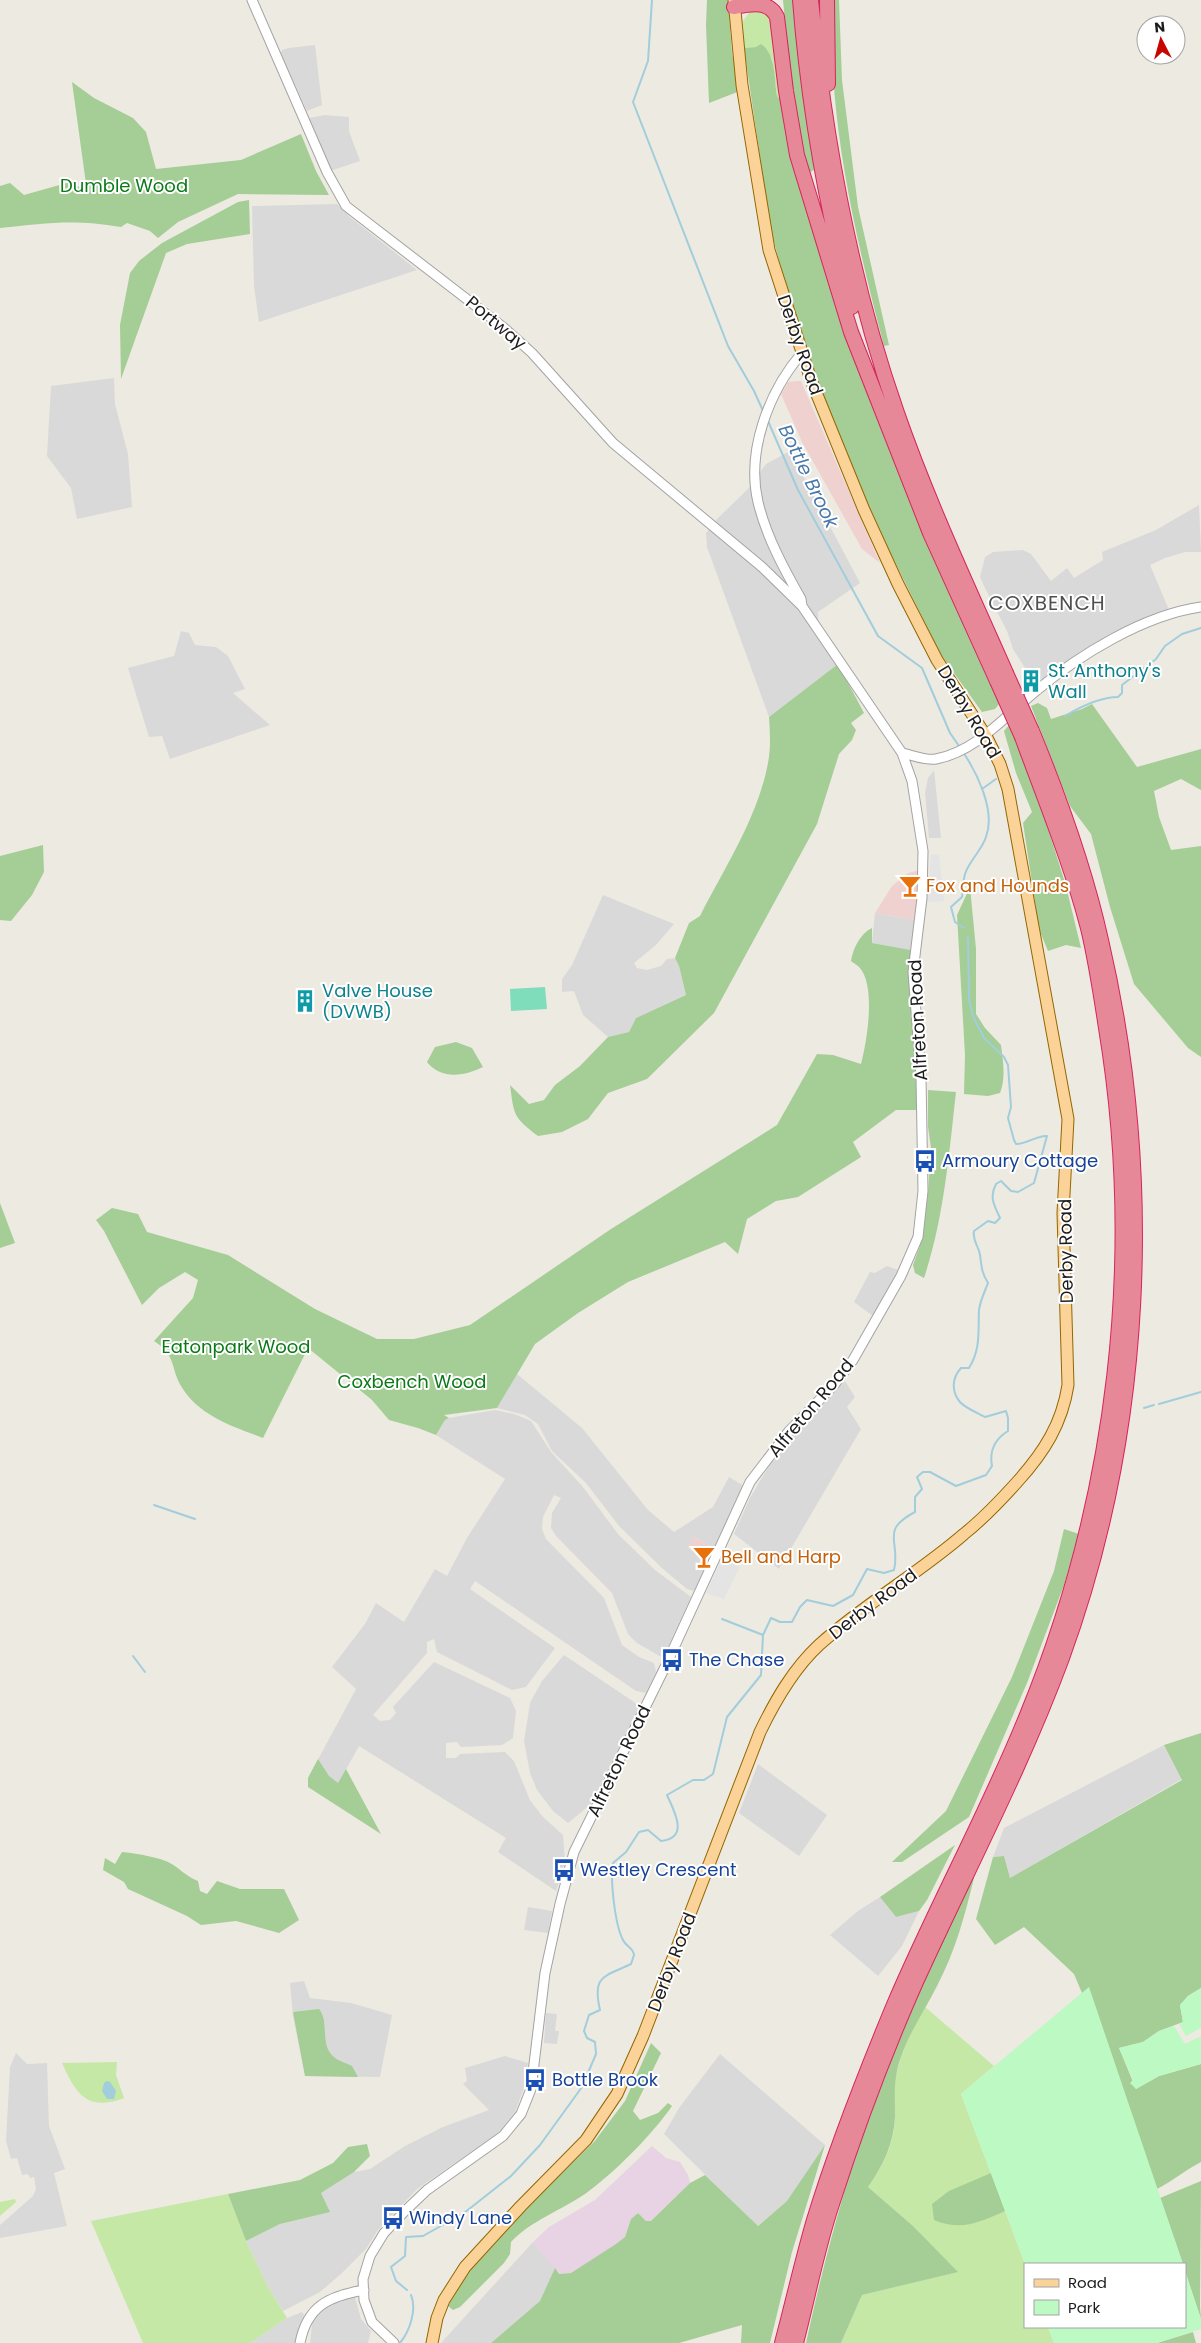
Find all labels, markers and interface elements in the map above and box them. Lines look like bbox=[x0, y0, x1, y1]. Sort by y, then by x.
north arrow bbox=[1136, 15, 1186, 65]
text: N bbox=[1153, 17, 1166, 38]
park label: Dumble Wood bbox=[60, 173, 188, 198]
street label: Portway bbox=[461, 290, 532, 355]
street label: Derby Road bbox=[772, 291, 829, 398]
water label: Bottle Brook bbox=[772, 420, 846, 534]
district label: COXBENCH bbox=[988, 589, 1106, 617]
place label: St. Anthony's Wall bbox=[1048, 658, 1161, 704]
street label: Derby Road bbox=[932, 661, 1007, 763]
building icon: St. Anthony's Wall bbox=[1018, 668, 1044, 694]
bar icon: Fox and Hounds bbox=[897, 873, 923, 899]
place label: Fox and Hounds bbox=[926, 873, 1069, 898]
street label: Alfreton Road bbox=[902, 959, 933, 1081]
place label: Valve House (DVWB) bbox=[322, 978, 433, 1024]
building icon: Valve House (DVWB) bbox=[292, 988, 318, 1014]
bus stop icon: Armoury Cottage bbox=[912, 1148, 938, 1174]
place label: Armoury Cottage bbox=[942, 1148, 1098, 1173]
street label: Derby Road bbox=[1052, 1199, 1079, 1303]
park label: Eatonpark Wood bbox=[162, 1334, 310, 1359]
street label: Alfreton Road bbox=[762, 1353, 859, 1462]
park label: Coxbench Wood bbox=[338, 1369, 486, 1394]
bar icon: Bell and Harp bbox=[691, 1544, 717, 1570]
place label: Bell and Harp bbox=[721, 1544, 841, 1569]
street label: Derby Road bbox=[823, 1562, 922, 1645]
bus stop icon: The Chase bbox=[659, 1647, 685, 1673]
place label: The Chase bbox=[689, 1647, 784, 1672]
street label: Alfreton Road bbox=[581, 1701, 656, 1821]
bus stop icon: Westley Crescent bbox=[551, 1857, 577, 1883]
place label: Westley Crescent bbox=[580, 1857, 737, 1882]
street label: Derby Road bbox=[641, 1909, 702, 2015]
bus stop icon: Bottle Brook bbox=[522, 2067, 548, 2093]
place label: Bottle Brook bbox=[552, 2067, 659, 2092]
bus stop icon: Windy Lane bbox=[380, 2205, 406, 2231]
place label: Windy Lane bbox=[409, 2205, 512, 2230]
legend bbox=[1024, 2263, 1186, 2328]
text: Road bbox=[1068, 2272, 1107, 2293]
text: Park bbox=[1068, 2297, 1100, 2318]

